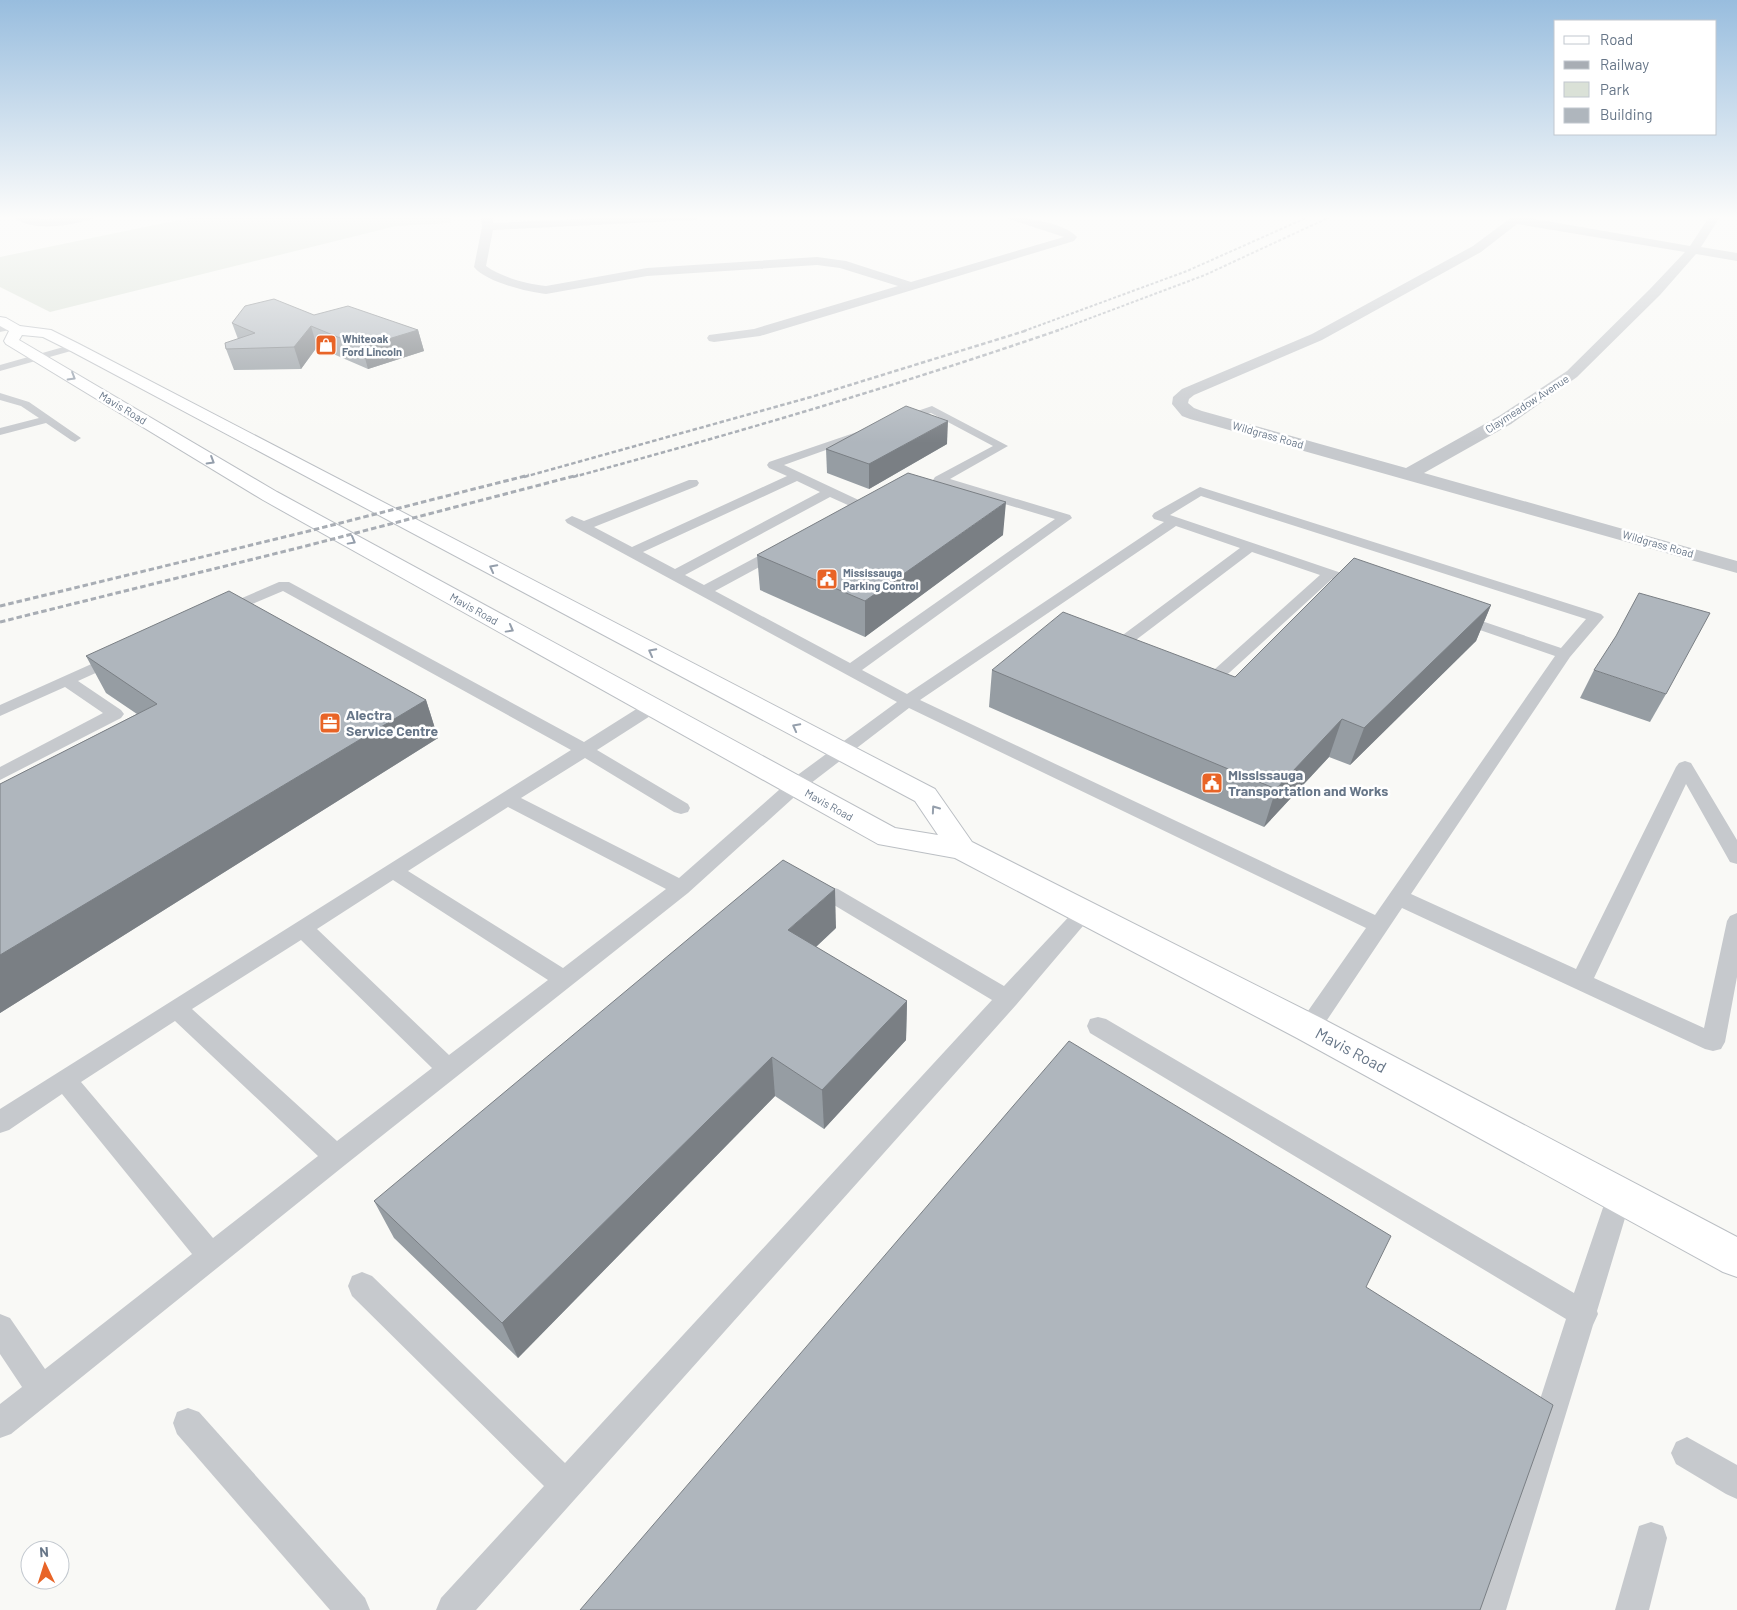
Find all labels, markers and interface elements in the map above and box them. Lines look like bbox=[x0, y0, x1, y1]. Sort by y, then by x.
legend bbox=[1554, 20, 1717, 135]
text: Road bbox=[1600, 30, 1633, 48]
text: Railway bbox=[1600, 55, 1649, 73]
text: Park bbox=[1600, 80, 1630, 98]
text: Building bbox=[1600, 105, 1653, 123]
place label: Whiteoak Ford Lincoln bbox=[342, 332, 402, 358]
shop icon: Whiteoak Ford Lincoln bbox=[314, 333, 338, 357]
one-way arrow bbox=[66, 371, 75, 381]
street label: Claymeadow Avenue bbox=[1482, 372, 1571, 435]
street label: Mavis Road bbox=[97, 388, 149, 427]
street label: Wildgrass Road bbox=[1231, 418, 1305, 451]
one-way arrow bbox=[206, 454, 215, 464]
street label: Wildgrass Road bbox=[1621, 527, 1695, 560]
one-way arrow bbox=[347, 535, 356, 545]
one-way arrow bbox=[489, 564, 498, 574]
place label: Mississauga Parking Control bbox=[843, 566, 919, 592]
public building icon: Mississauga Parking Control bbox=[815, 567, 839, 591]
street label: Mavis Road bbox=[448, 590, 501, 627]
one-way arrow bbox=[505, 623, 514, 633]
one-way arrow bbox=[648, 648, 657, 658]
place label: Alectra Service Centre bbox=[346, 706, 439, 739]
office icon: Alectra Service Centre bbox=[318, 711, 342, 735]
one-way arrow bbox=[792, 723, 801, 733]
place label: Mississauga Transportation and Works bbox=[1228, 766, 1388, 799]
public building icon: Mississauga Transportation and Works bbox=[1200, 771, 1224, 795]
street label: Mavis Road bbox=[803, 786, 856, 823]
one-way arrow bbox=[932, 805, 941, 815]
street label: Mavis Road bbox=[1313, 1023, 1390, 1076]
north arrow bbox=[20, 1540, 70, 1590]
text: N bbox=[39, 1543, 49, 1560]

